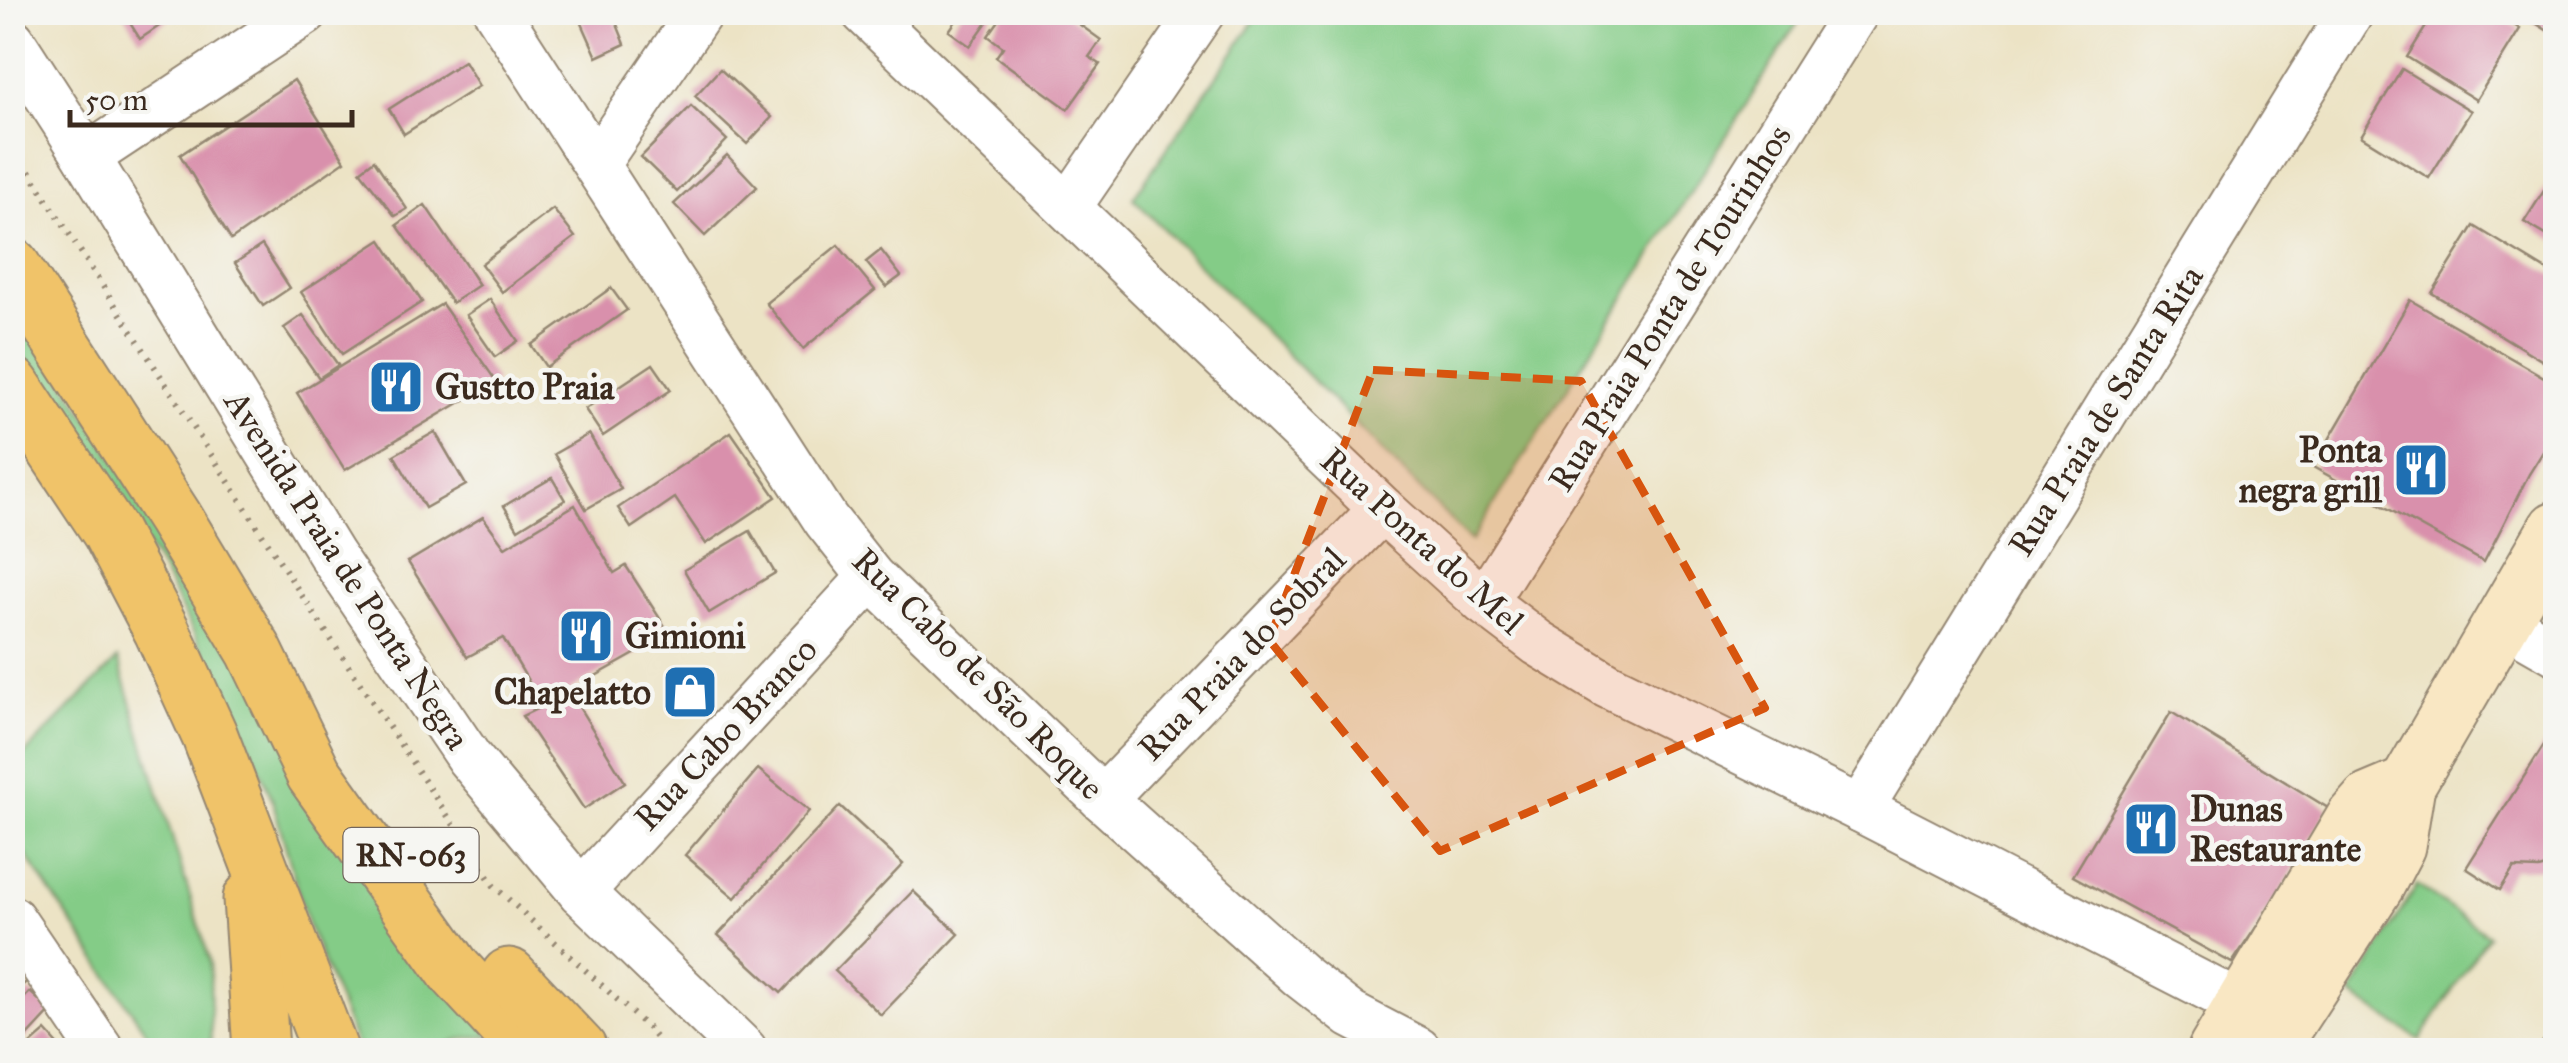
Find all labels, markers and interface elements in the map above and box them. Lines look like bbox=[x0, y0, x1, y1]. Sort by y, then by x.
scale bar bbox=[70, 65, 352, 127]
text: 50 m bbox=[85, 82, 148, 118]
street label: Rua Praia Ponta de Tourinhos bbox=[1539, 117, 1801, 499]
street label: Rua Praia de Santa Rita bbox=[1999, 258, 2213, 564]
restaurant icon: Gustto Praia bbox=[366, 357, 426, 417]
place label: Gustto Praia bbox=[435, 366, 616, 409]
street label: Avenida Praia de Ponta Negra bbox=[214, 381, 479, 758]
place label: Ponta negra grill bbox=[2239, 429, 2383, 512]
street label: Rua Ponta do Mel bbox=[1311, 438, 1533, 644]
restaurant icon: Ponta negra grill bbox=[2391, 440, 2451, 500]
street label: Rua Praia do Sobral bbox=[1129, 538, 1355, 770]
street label: Rua Cabo de São Roque bbox=[843, 539, 1113, 809]
restaurant icon: Gimioni bbox=[556, 606, 616, 666]
place label: Gimioni bbox=[625, 615, 746, 658]
street label: Rua Cabo Branco bbox=[625, 628, 827, 840]
shop icon: Chapelatto bbox=[660, 662, 720, 722]
place label: Chapelatto bbox=[494, 671, 651, 714]
place label: Dunas Restaurante bbox=[2190, 788, 2362, 871]
restaurant icon: Dunas Restaurante bbox=[2121, 799, 2181, 859]
road number: RN-063 bbox=[344, 828, 478, 882]

